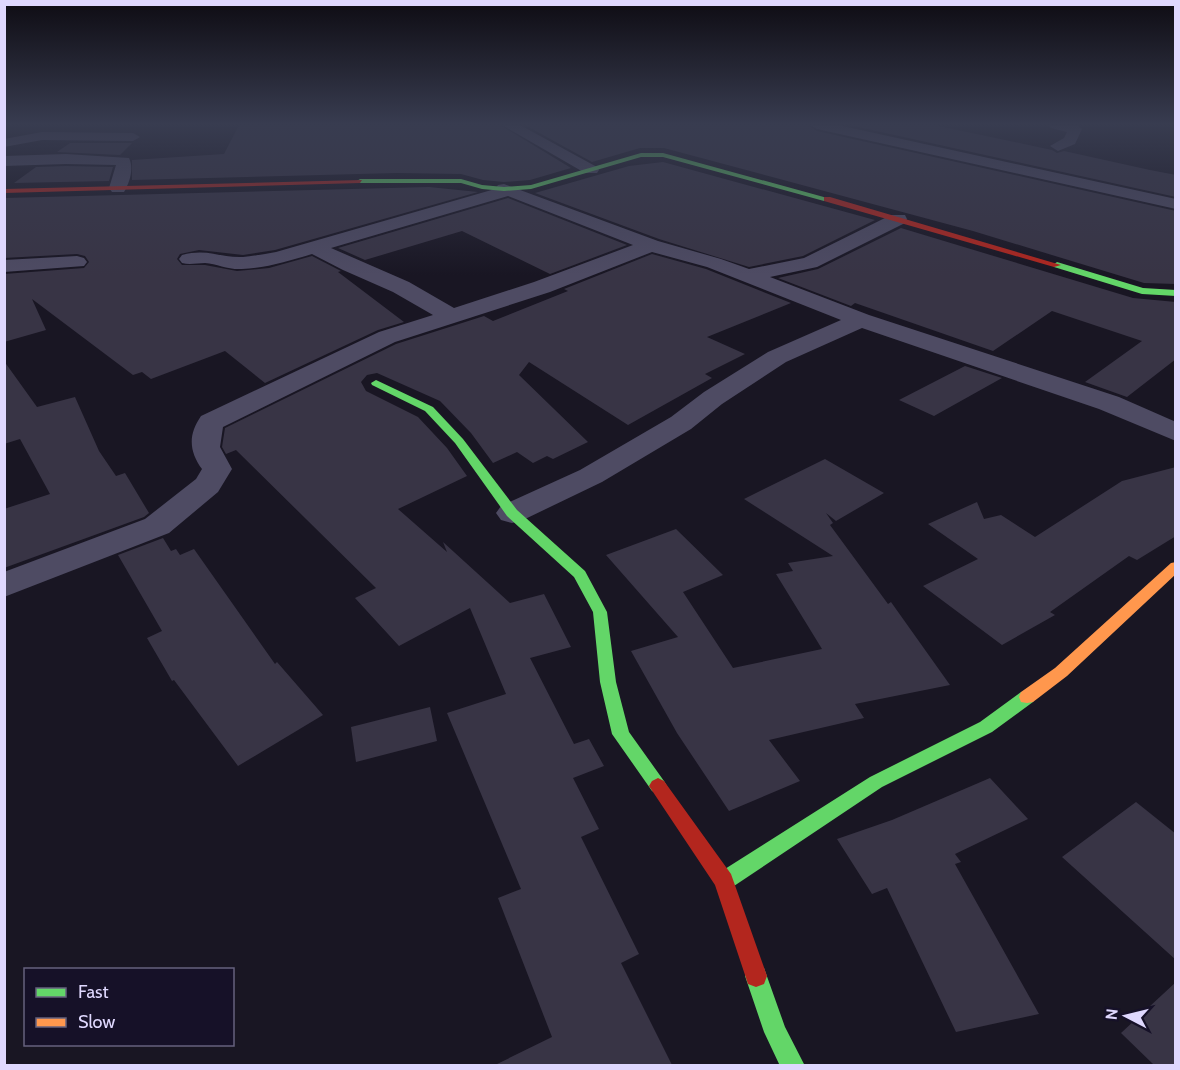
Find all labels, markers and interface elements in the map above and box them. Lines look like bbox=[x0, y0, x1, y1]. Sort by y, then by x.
legend bbox=[24, 968, 234, 1046]
text: Fast bbox=[78, 981, 109, 1003]
north arrow bbox=[1096, 986, 1156, 1046]
text: N bbox=[1101, 1007, 1122, 1021]
text: Slow bbox=[78, 1011, 115, 1033]

